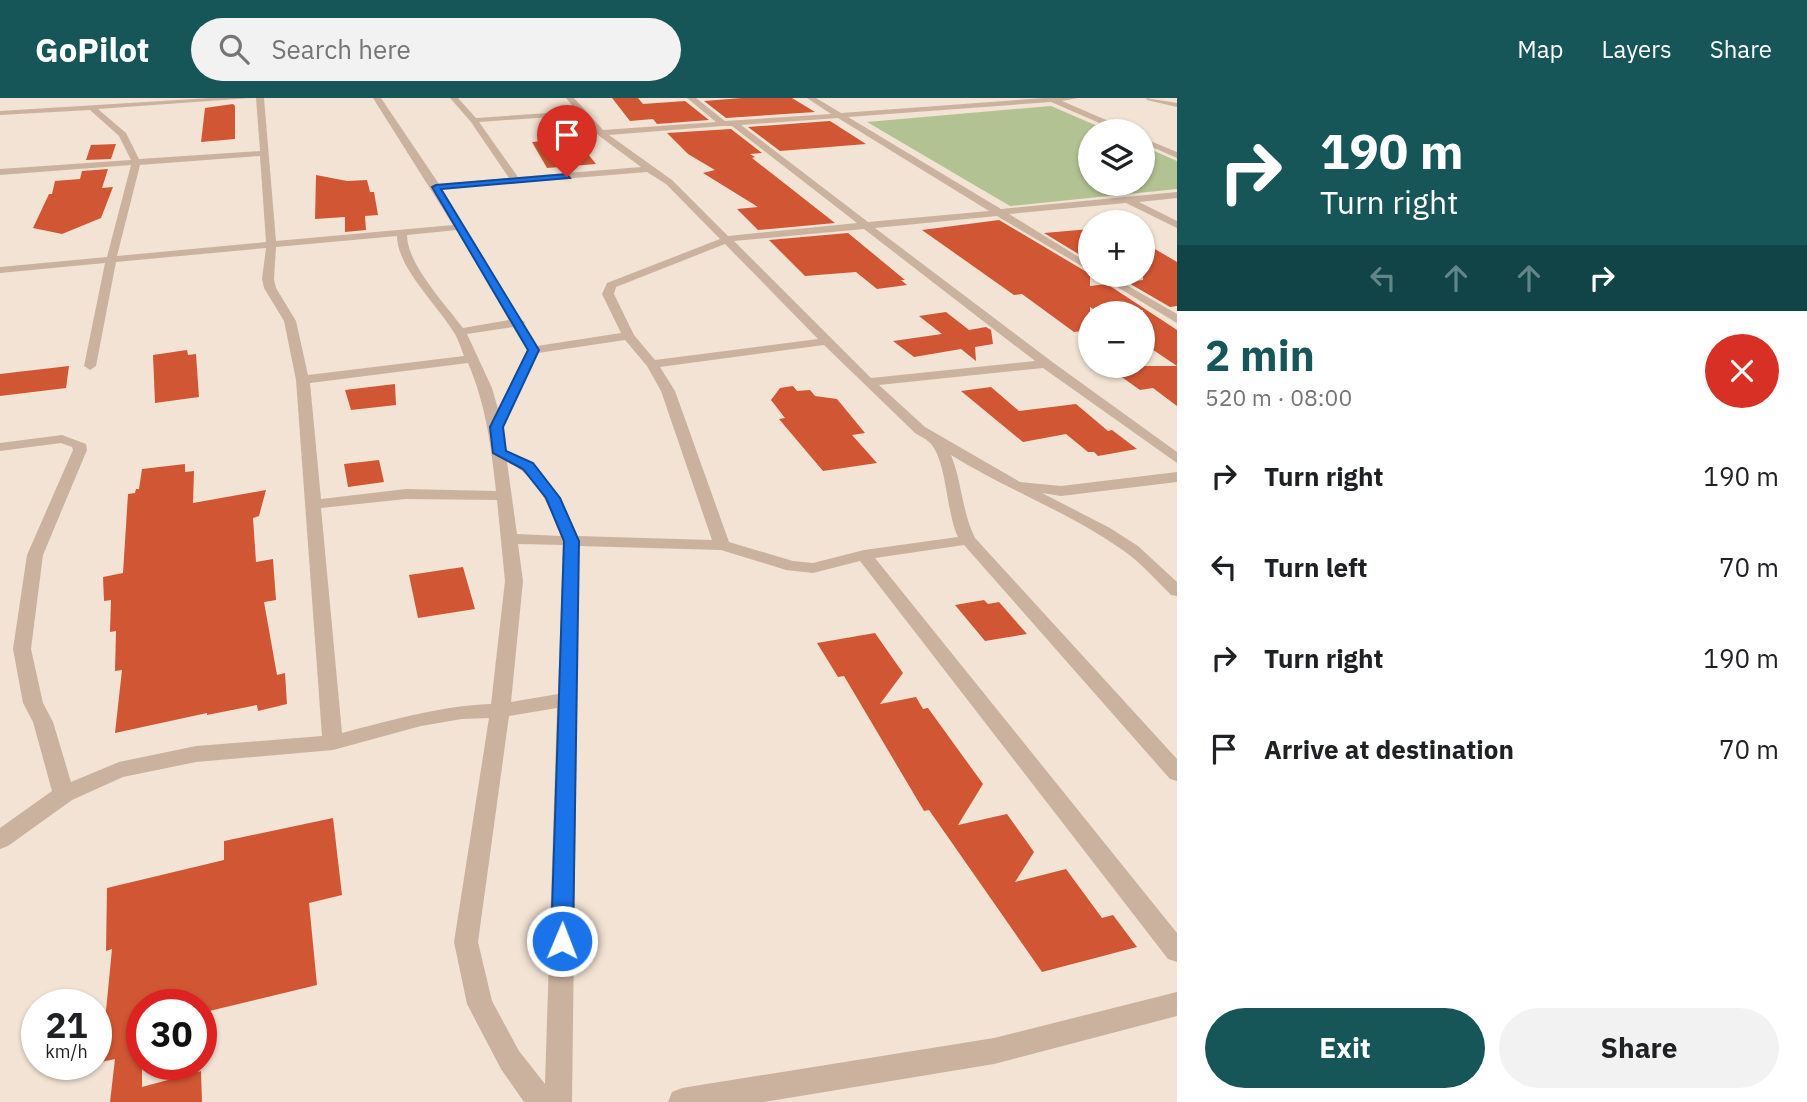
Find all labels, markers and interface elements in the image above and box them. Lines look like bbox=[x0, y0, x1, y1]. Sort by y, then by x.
search box bbox=[191, 18, 681, 81]
text: GoPilot bbox=[35, 28, 149, 71]
icon: search bbox=[215, 30, 253, 68]
text: Search here bbox=[271, 32, 411, 66]
text: Map bbox=[1517, 33, 1564, 65]
text: Layers bbox=[1602, 33, 1672, 65]
text: Share bbox=[1710, 33, 1772, 65]
pin bbox=[537, 105, 597, 177]
icon: arrive bbox=[548, 116, 586, 154]
map controls bbox=[1078, 119, 1155, 378]
button: layers bbox=[1078, 119, 1155, 196]
text: 190 m bbox=[1320, 119, 1464, 182]
icon: right bbox=[1205, 126, 1296, 217]
text: Turn right bbox=[1320, 181, 1458, 223]
button: + bbox=[1078, 210, 1155, 287]
icon: left bbox=[1364, 259, 1402, 297]
icon: ahead bbox=[1437, 259, 1475, 297]
icon: ahead bbox=[1510, 259, 1548, 297]
icon: right bbox=[1583, 259, 1621, 297]
button: − bbox=[1078, 301, 1155, 378]
text: 2 min bbox=[1205, 328, 1315, 383]
button: close bbox=[1705, 334, 1779, 408]
text: 520 m · 08:00 bbox=[1205, 382, 1352, 412]
icon: right bbox=[1205, 457, 1243, 495]
text: Turn right bbox=[1264, 459, 1383, 493]
text: 190 m bbox=[1703, 459, 1779, 493]
icon: left bbox=[1205, 548, 1243, 586]
text: Turn left bbox=[1264, 550, 1367, 584]
text: 70 m bbox=[1719, 550, 1779, 584]
icon: right bbox=[1205, 639, 1243, 677]
text: Turn right bbox=[1264, 641, 1383, 675]
text: 190 m bbox=[1703, 641, 1779, 675]
icon: arrive bbox=[1205, 730, 1243, 768]
text: Arrive at destination bbox=[1264, 732, 1514, 766]
text: 70 m bbox=[1719, 732, 1779, 766]
position arrow bbox=[525, 904, 599, 978]
speed limit sign: 30 bbox=[126, 989, 217, 1080]
text: 21 bbox=[45, 1002, 88, 1048]
button: Exit bbox=[1205, 1008, 1485, 1088]
button: Share bbox=[1499, 1008, 1779, 1088]
text: km/h bbox=[45, 1040, 88, 1063]

